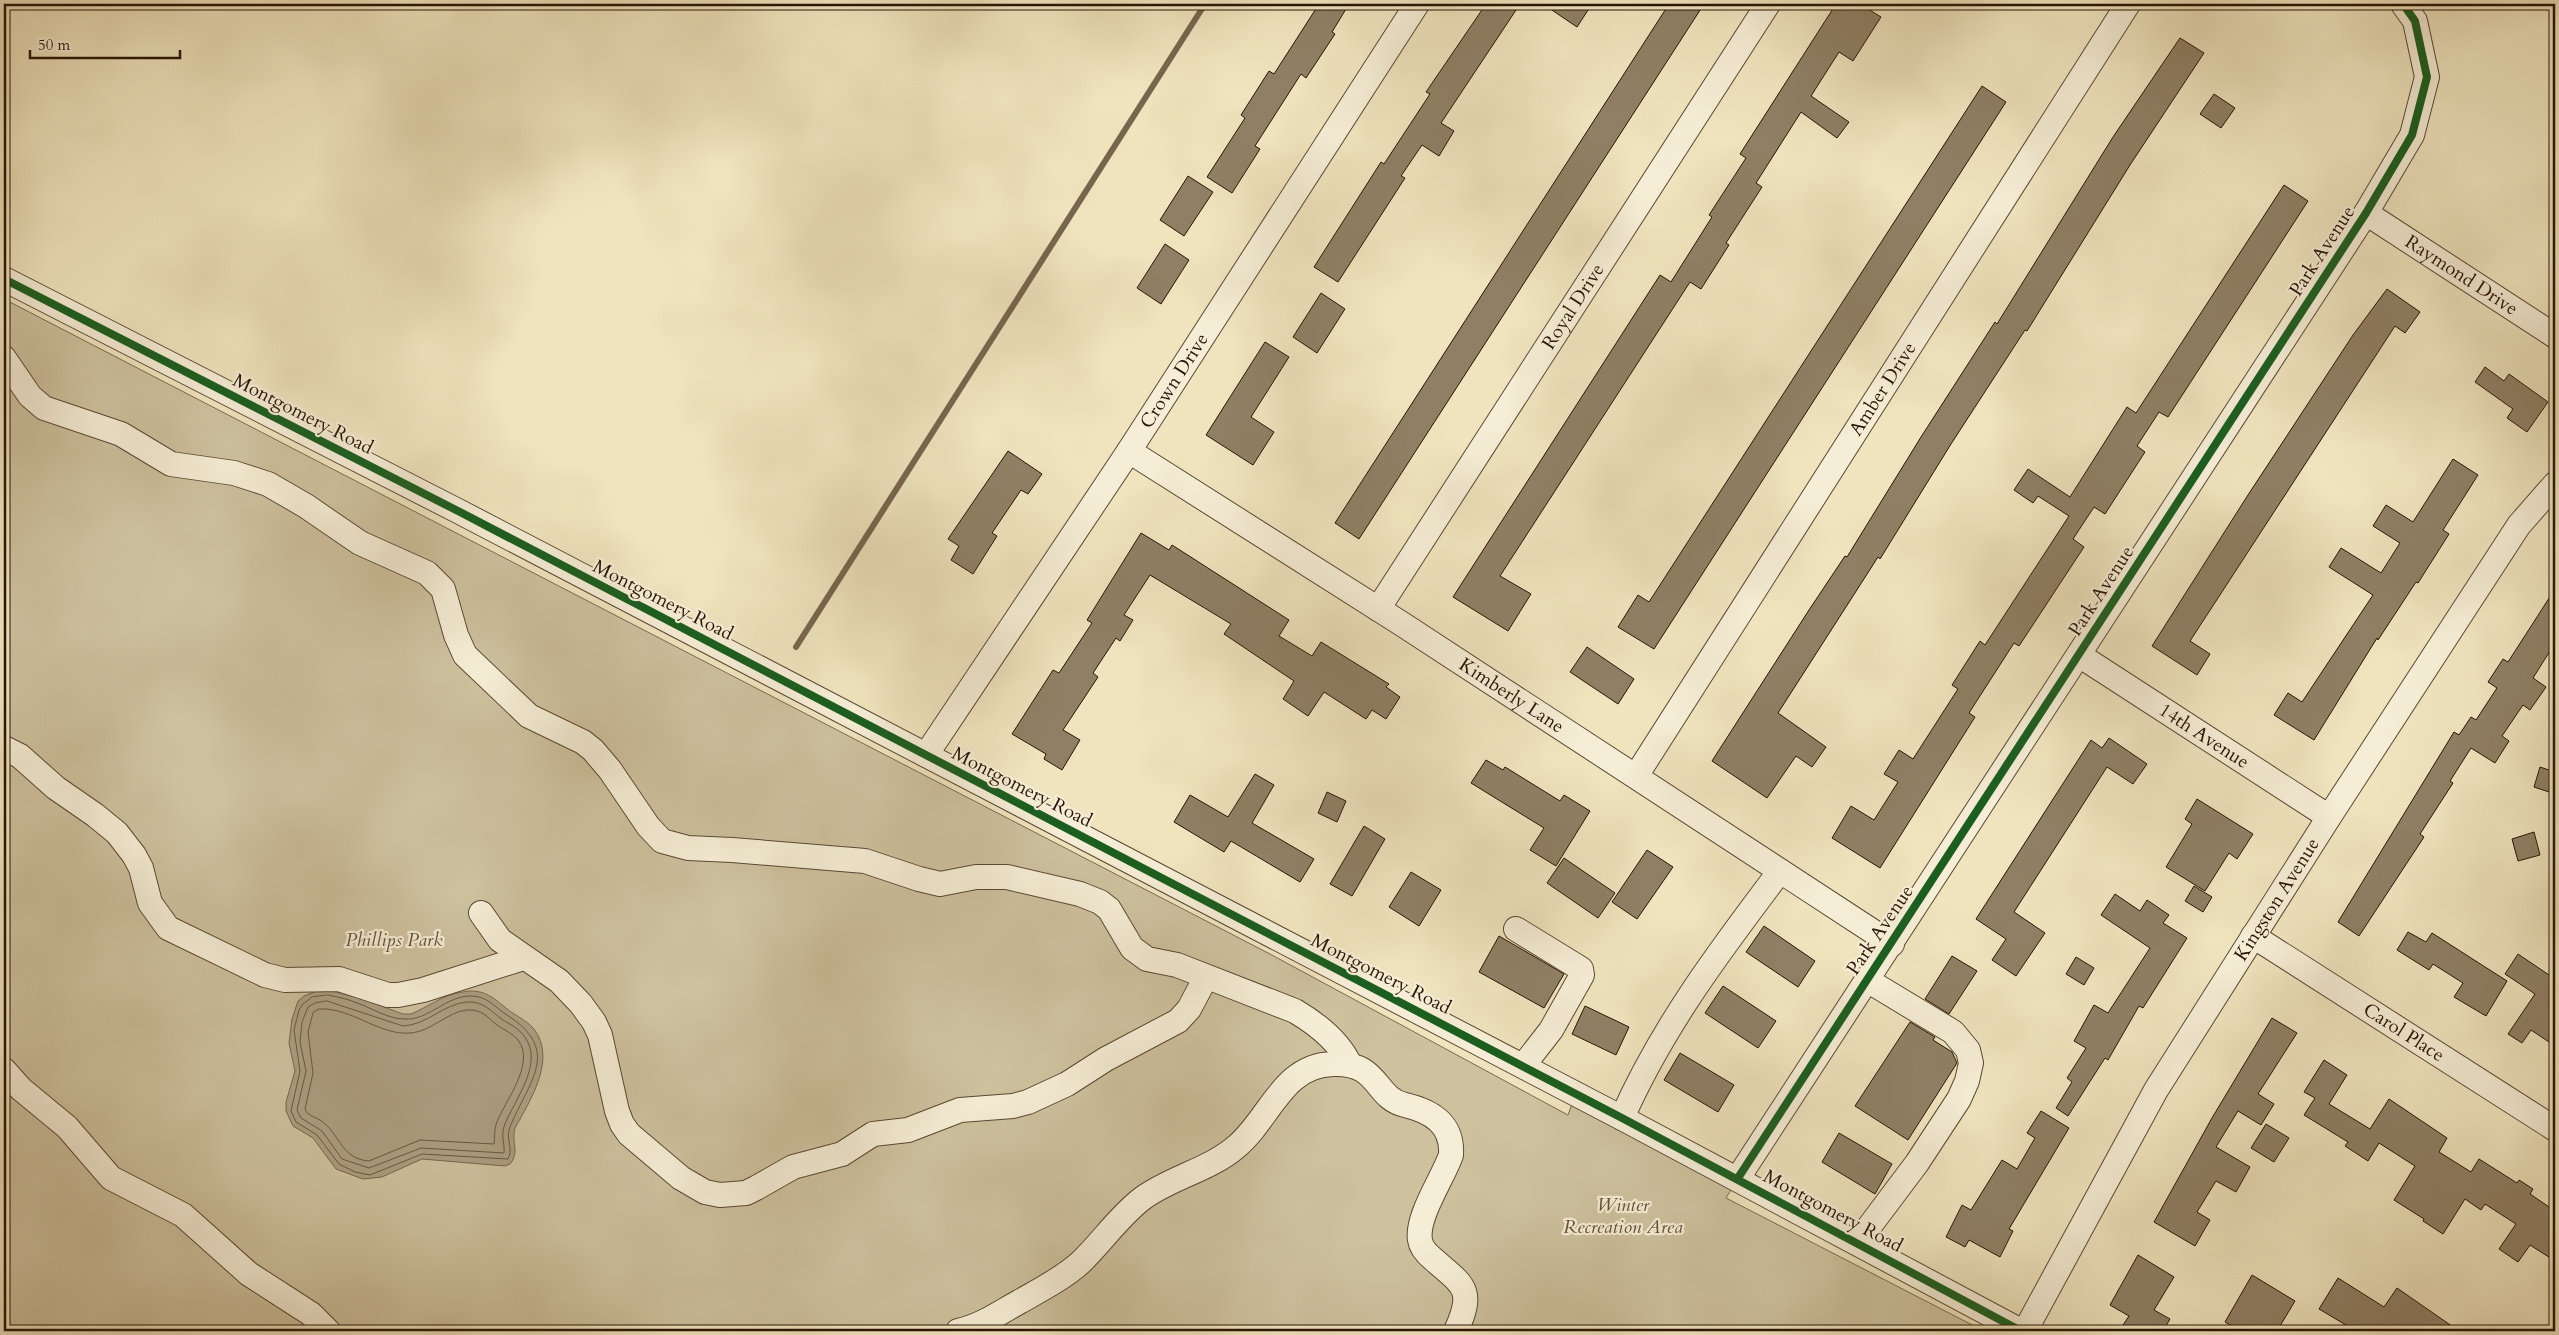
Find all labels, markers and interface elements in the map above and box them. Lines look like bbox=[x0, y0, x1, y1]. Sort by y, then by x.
scale bar bbox=[30, 28, 180, 60]
text: 50 m bbox=[38, 35, 70, 55]
street label: Park Avenue bbox=[2283, 201, 2361, 301]
street label: Raymond Drive bbox=[2400, 229, 2523, 321]
street label: Royal Drive bbox=[1536, 258, 1610, 355]
street label: Crown Drive bbox=[1134, 328, 1215, 434]
street label: Amber Drive bbox=[1843, 337, 1922, 441]
street label: Montgomery Road bbox=[228, 367, 378, 461]
street label: Park Avenue bbox=[2062, 541, 2140, 641]
street label: Montgomery Road bbox=[588, 553, 738, 647]
street label: Kimberly Lane bbox=[1454, 652, 1569, 739]
street label: 14th Avenue bbox=[2154, 697, 2254, 775]
street label: Montgomery Road bbox=[947, 740, 1097, 834]
street label: Kingston Avenue bbox=[2228, 833, 2326, 966]
street label: Park Avenue bbox=[1840, 880, 1920, 980]
park label: Phillips Park bbox=[345, 927, 443, 953]
street label: Montgomery Road bbox=[1306, 927, 1456, 1021]
street label: Carol Place bbox=[2358, 997, 2449, 1068]
street label: Montgomery Road bbox=[1759, 1163, 1907, 1259]
park label: Winter Recreation Area bbox=[1563, 1192, 1683, 1240]

